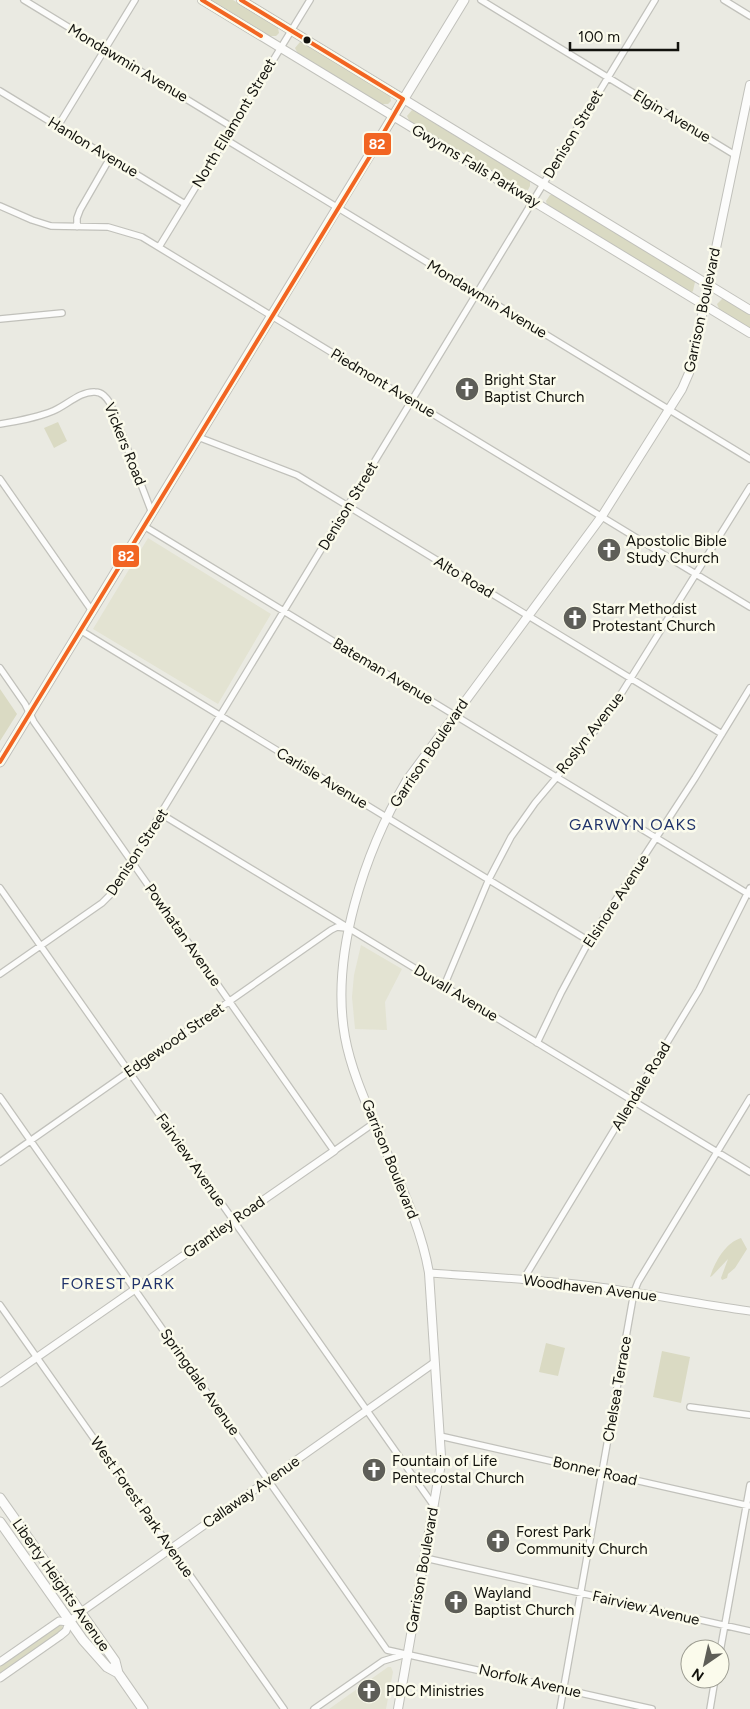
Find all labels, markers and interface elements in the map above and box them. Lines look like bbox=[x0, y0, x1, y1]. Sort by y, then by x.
street label: Mondawmin Avenue bbox=[65, 20, 191, 106]
scale bar bbox=[570, 20, 678, 52]
text: 100 m bbox=[578, 28, 620, 46]
unlabelled marker bbox=[302, 35, 312, 45]
street label: North Ellamont Street bbox=[188, 55, 280, 191]
street label: Denison Street bbox=[539, 86, 607, 182]
street label: Elgin Avenue bbox=[630, 86, 714, 146]
street label: Hanlon Avenue bbox=[45, 113, 141, 181]
street label: Gwynns Falls Parkway bbox=[408, 120, 544, 212]
line badge: 82 bbox=[363, 132, 392, 156]
text: 82 bbox=[369, 136, 385, 153]
street label: Garrison Boulevard bbox=[680, 246, 724, 374]
street label: Mondawmin Avenue bbox=[424, 256, 550, 342]
street label: Piedmont Avenue bbox=[327, 345, 439, 421]
place label: Bright Star Baptist Church bbox=[484, 371, 584, 406]
church icon: Bright Star Baptist Church bbox=[454, 376, 480, 402]
street label: Vickers Road bbox=[100, 400, 150, 488]
street label: Denison Street bbox=[314, 458, 382, 554]
place label: Apostolic Bible Study Church bbox=[626, 532, 727, 567]
church icon: Apostolic Bible Study Church bbox=[596, 537, 622, 563]
line badge: 82 bbox=[112, 544, 140, 568]
text: 82 bbox=[118, 548, 134, 565]
street label: Alto Road bbox=[431, 552, 497, 602]
place label: Starr Methodist Protestant Church bbox=[592, 600, 715, 635]
church icon: Starr Methodist Protestant Church bbox=[562, 605, 588, 631]
street label: Bateman Avenue bbox=[330, 634, 436, 708]
street label: Roslyn Avenue bbox=[552, 688, 628, 778]
street label: Garrison Boulevard bbox=[386, 695, 472, 811]
street label: Carlisle Avenue bbox=[273, 744, 371, 812]
street label: Denison Street bbox=[102, 805, 172, 899]
district label: GARWYN OAKS bbox=[569, 815, 697, 834]
street label: Elsinore Avenue bbox=[579, 851, 653, 951]
street label: Powhatan Avenue bbox=[141, 880, 225, 990]
street label: Duvall Avenue bbox=[411, 961, 501, 1025]
street label: Edgewood Street bbox=[121, 999, 228, 1081]
street label: Allendale Road bbox=[608, 1039, 674, 1133]
street label: Garrison Boulevard bbox=[358, 1097, 422, 1221]
street label: Fairview Avenue bbox=[152, 1110, 230, 1210]
street label: Grantley Road bbox=[180, 1192, 268, 1262]
street label: Woodhaven Avenue bbox=[522, 1271, 658, 1305]
district label: FOREST PARK bbox=[61, 1274, 175, 1293]
street label: Springdale Avenue bbox=[156, 1325, 244, 1439]
street label: Chelsea Terrace bbox=[599, 1335, 635, 1443]
street label: West Forest Park Avenue bbox=[87, 1433, 197, 1581]
street label: Callaway Avenue bbox=[199, 1452, 303, 1532]
place label: Fountain of Life Pentecostal Church bbox=[392, 1452, 524, 1487]
street label: Bonner Road bbox=[551, 1453, 639, 1489]
church icon: Fountain of Life Pentecostal Church bbox=[361, 1457, 387, 1483]
street label: Garrison Boulevard bbox=[402, 1506, 442, 1634]
street label: Liberty Heights Avenue bbox=[8, 1515, 114, 1655]
place label: Forest Park Community Church bbox=[516, 1523, 648, 1558]
church icon: Forest Park Community Church bbox=[485, 1528, 511, 1554]
place label: Wayland Baptist Church bbox=[474, 1584, 574, 1619]
street label: Fairview Avenue bbox=[591, 1587, 701, 1629]
church icon: Wayland Baptist Church bbox=[443, 1589, 469, 1615]
north arrow bbox=[680, 1639, 730, 1689]
street label: Norfolk Avenue bbox=[477, 1660, 583, 1702]
text: N bbox=[689, 1664, 707, 1684]
church icon: PDC Ministries bbox=[356, 1678, 382, 1704]
place label: PDC Ministries bbox=[386, 1682, 484, 1700]

